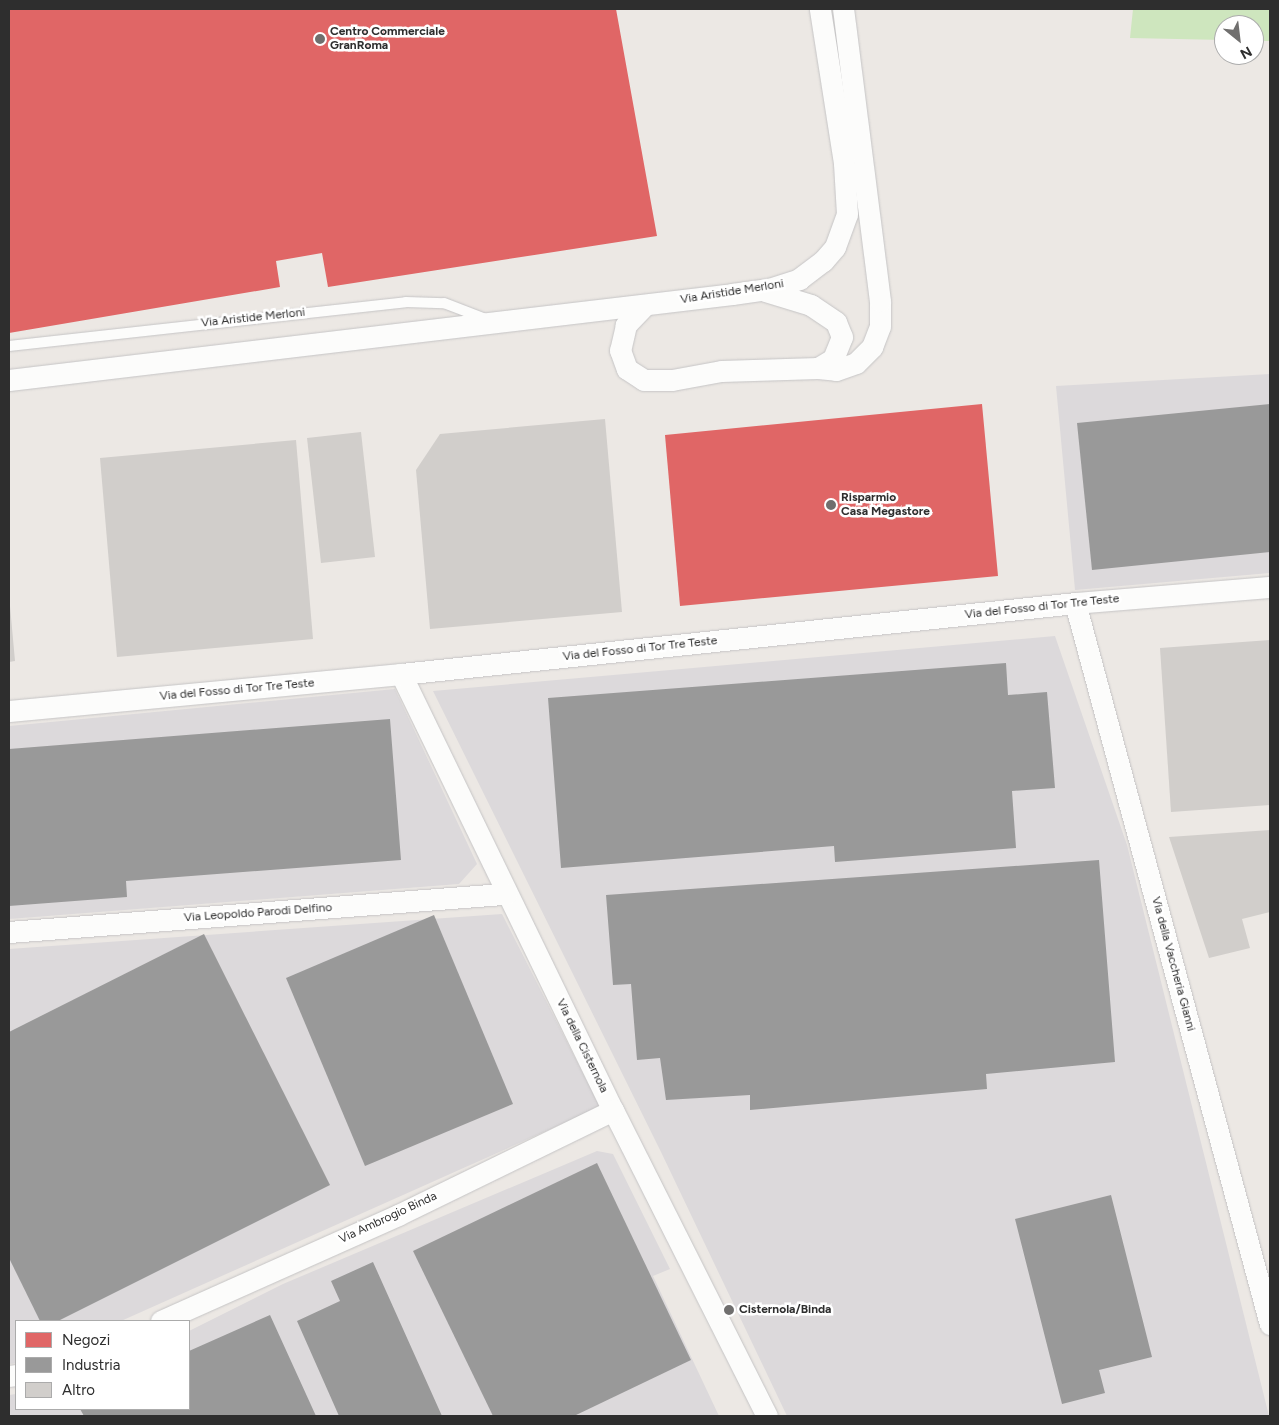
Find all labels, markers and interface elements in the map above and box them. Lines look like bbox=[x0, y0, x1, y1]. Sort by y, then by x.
north arrow bbox=[1214, 15, 1264, 65]
place label: Centro Commerciale GranRoma bbox=[330, 25, 445, 53]
marker: Centro Commerciale GranRoma bbox=[314, 33, 326, 45]
text: N bbox=[1237, 43, 1255, 63]
street label: Via Aristide Merloni bbox=[679, 277, 785, 307]
street label: Via Aristide Merloni bbox=[200, 305, 306, 331]
place label: Risparmio Casa Megastore bbox=[841, 491, 930, 519]
marker: Risparmio Casa Megastore bbox=[825, 499, 837, 511]
street label: Via del Fosso di Tor Tre Teste bbox=[964, 592, 1120, 622]
street label: Via del Fosso di Tor Tre Teste bbox=[562, 634, 718, 664]
street label: Via del Fosso di Tor Tre Teste bbox=[159, 676, 315, 704]
street label: Via della Vaccheria Gianni bbox=[1148, 895, 1198, 1033]
street label: Via Leopoldo Parodi Delfino bbox=[183, 901, 333, 925]
street label: Via della Cisternola bbox=[553, 997, 611, 1095]
street label: Via Ambrogio Binda bbox=[337, 1189, 439, 1247]
place label: Cisternola/Binda bbox=[739, 1303, 832, 1317]
marker: Cisternola/Binda bbox=[723, 1304, 735, 1316]
legend bbox=[15, 1320, 190, 1410]
text: Negozi bbox=[62, 1331, 110, 1349]
text: Industria bbox=[62, 1356, 120, 1374]
text: Altro bbox=[62, 1381, 95, 1399]

